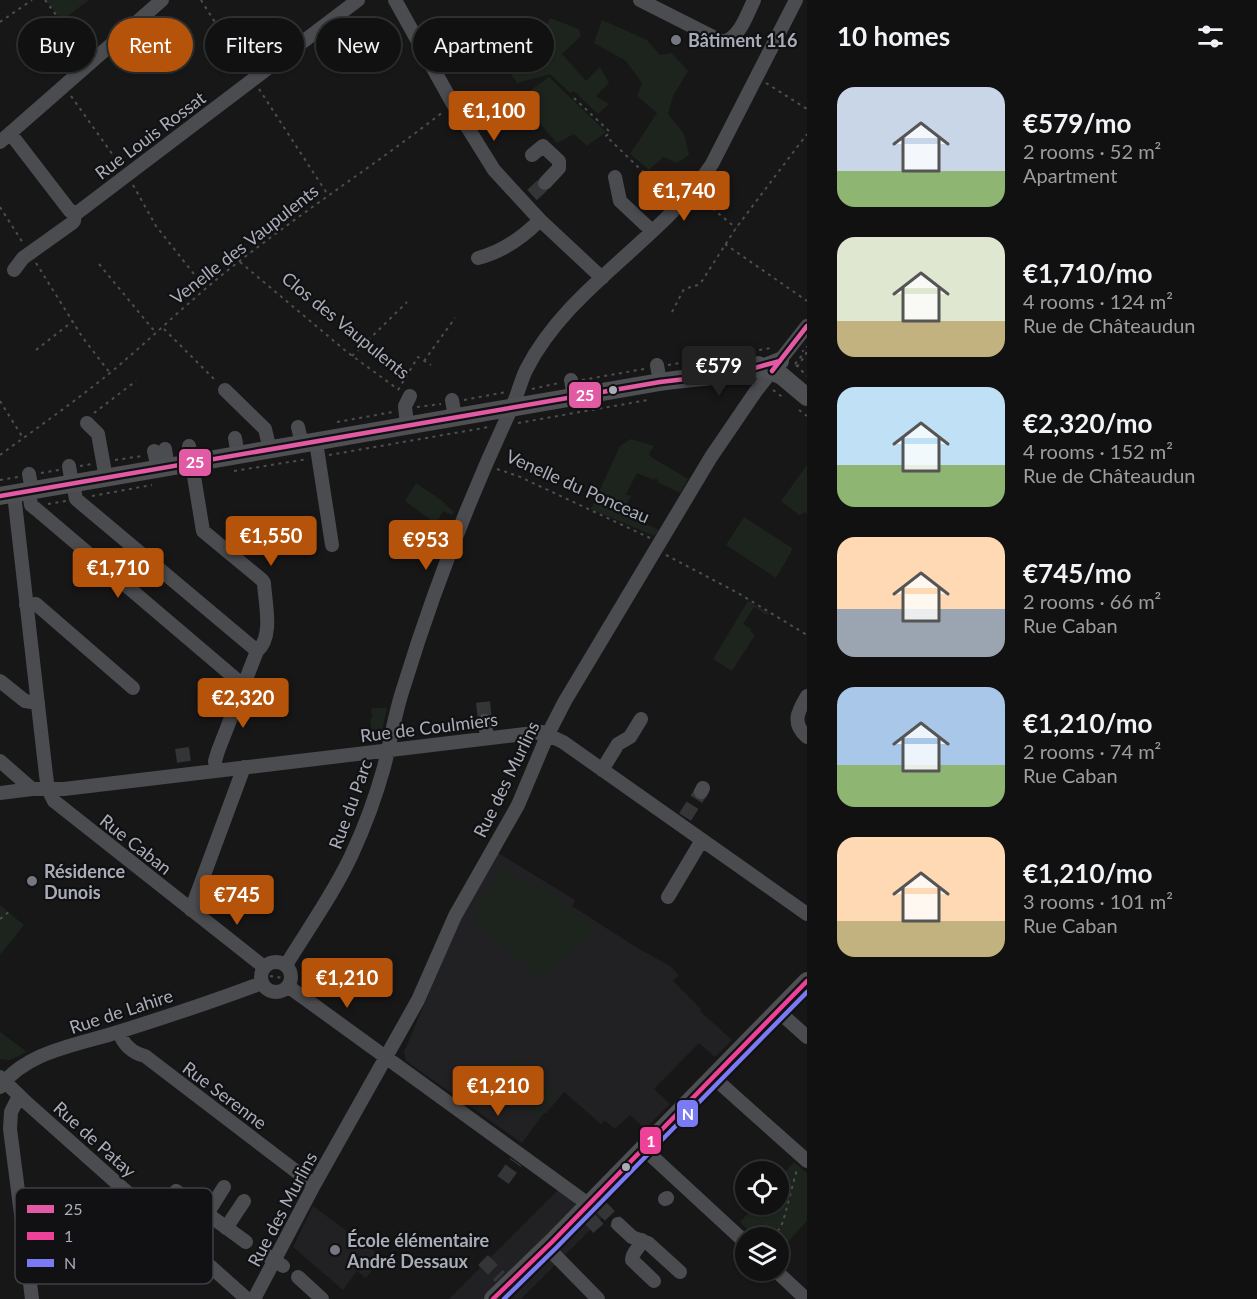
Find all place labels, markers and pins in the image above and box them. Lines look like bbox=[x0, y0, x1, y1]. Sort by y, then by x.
place label: Bâtiment 116 bbox=[688, 29, 797, 51]
marker: Bâtiment 116 bbox=[669, 33, 683, 47]
pin: €1,100 bbox=[445, 91, 543, 142]
pin: €1,740 bbox=[635, 171, 733, 222]
pin: €579 bbox=[683, 346, 755, 397]
unlabelled marker bbox=[607, 384, 619, 396]
pin: €1,550 bbox=[222, 516, 320, 567]
pin: €953 bbox=[390, 520, 462, 571]
pin: €1,710 bbox=[69, 548, 167, 599]
pin: €2,320 bbox=[194, 678, 292, 729]
place label: Résidence Dunois bbox=[44, 860, 126, 903]
marker: Résidence Dunois bbox=[25, 874, 39, 888]
pin: €745 bbox=[201, 875, 273, 926]
pin: €1,210 bbox=[298, 958, 396, 1009]
pin: €1,210 bbox=[449, 1066, 547, 1117]
unlabelled marker bbox=[620, 1161, 632, 1173]
place label: École élémentaire André Dessaux bbox=[346, 1229, 490, 1272]
marker: École élémentaire André Dessaux bbox=[328, 1243, 342, 1257]

